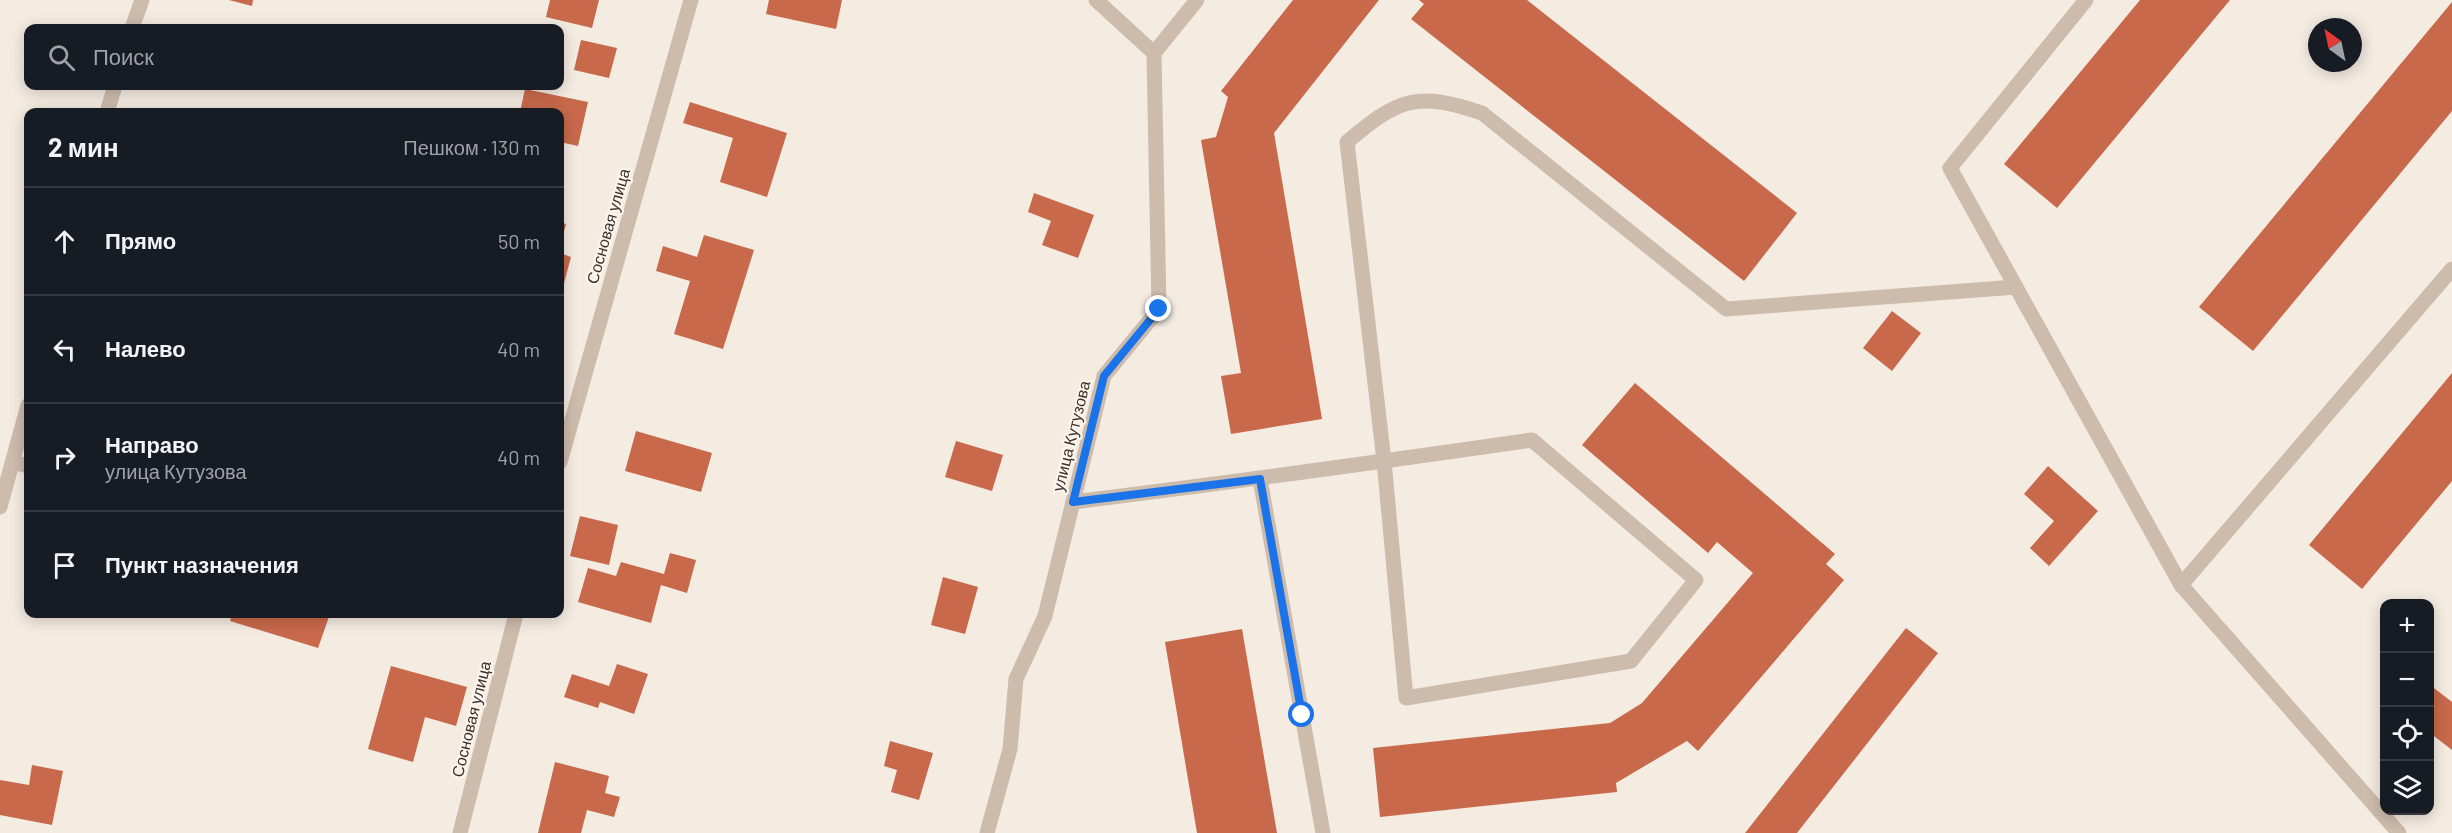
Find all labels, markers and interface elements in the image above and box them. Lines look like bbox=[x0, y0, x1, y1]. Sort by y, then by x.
north arrow bbox=[2308, 18, 2362, 72]
search box bbox=[24, 24, 564, 90]
icon: search bbox=[45, 41, 78, 74]
text: Поиск bbox=[93, 43, 154, 69]
text: 2 мин bbox=[48, 131, 119, 162]
text: Пешком · 130 m bbox=[403, 135, 540, 159]
street label: Сосновая улица bbox=[582, 166, 633, 286]
icon: ahead bbox=[48, 225, 81, 258]
text: Прямо bbox=[105, 227, 176, 253]
text: 50 m bbox=[498, 229, 540, 253]
route end bbox=[1145, 295, 1171, 321]
icon: left bbox=[48, 333, 81, 366]
text: Налево bbox=[105, 335, 186, 361]
text: 40 m bbox=[497, 337, 540, 361]
street label: улица Кутузова bbox=[1048, 379, 1093, 493]
text: Направо bbox=[105, 431, 199, 457]
icon: right bbox=[48, 441, 81, 474]
text: 40 m bbox=[497, 445, 540, 469]
text: улица Кутузова bbox=[105, 459, 247, 483]
icon: arrive bbox=[48, 549, 81, 582]
text: Пункт назначения bbox=[105, 551, 299, 577]
map controls bbox=[2380, 599, 2434, 815]
button: + bbox=[2380, 599, 2434, 653]
button: − bbox=[2380, 653, 2434, 707]
street label: Сосновая улица bbox=[447, 659, 494, 779]
route start bbox=[1288, 701, 1314, 727]
button: locate bbox=[2380, 707, 2434, 761]
button: layers bbox=[2380, 761, 2434, 815]

